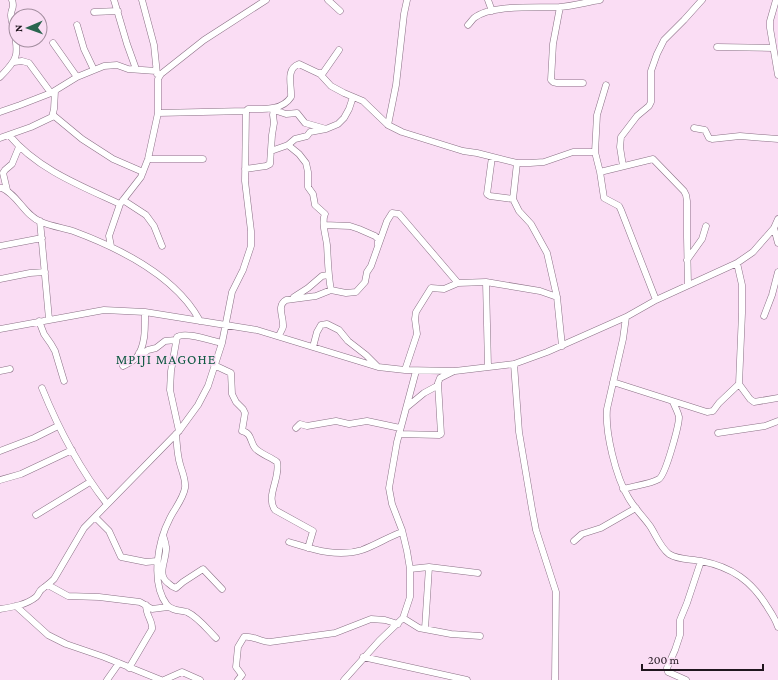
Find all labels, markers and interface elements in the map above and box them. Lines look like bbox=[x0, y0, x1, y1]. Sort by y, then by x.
north arrow bbox=[8, 8, 48, 48]
text: N bbox=[12, 24, 24, 32]
district label: MPIJI MAGOHE bbox=[116, 351, 216, 367]
scale bar bbox=[642, 646, 763, 672]
text: 200 m bbox=[648, 653, 680, 667]

